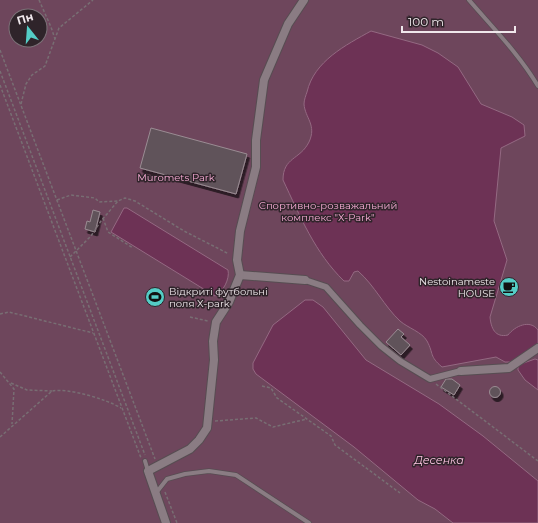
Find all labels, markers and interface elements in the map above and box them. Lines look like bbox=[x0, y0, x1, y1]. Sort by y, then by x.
north arrow bbox=[8, 8, 48, 48]
scale bar bbox=[402, 8, 515, 34]
text: Пн bbox=[15, 9, 35, 28]
text: 100 m bbox=[408, 14, 444, 29]
park label: Muromets Park bbox=[137, 171, 215, 184]
park label: Спортивно-розважальний комплекс "Х-Park" bbox=[259, 199, 397, 224]
place label: Nestoinameste HOUSE bbox=[419, 275, 495, 300]
cafe icon: Nestoinameste HOUSE bbox=[498, 276, 520, 298]
place label: Відкриті футбольні поля X-park bbox=[169, 285, 268, 310]
sports icon: Відкриті футбольні поля X-park bbox=[144, 286, 166, 308]
water label: Десенка bbox=[413, 453, 464, 467]

